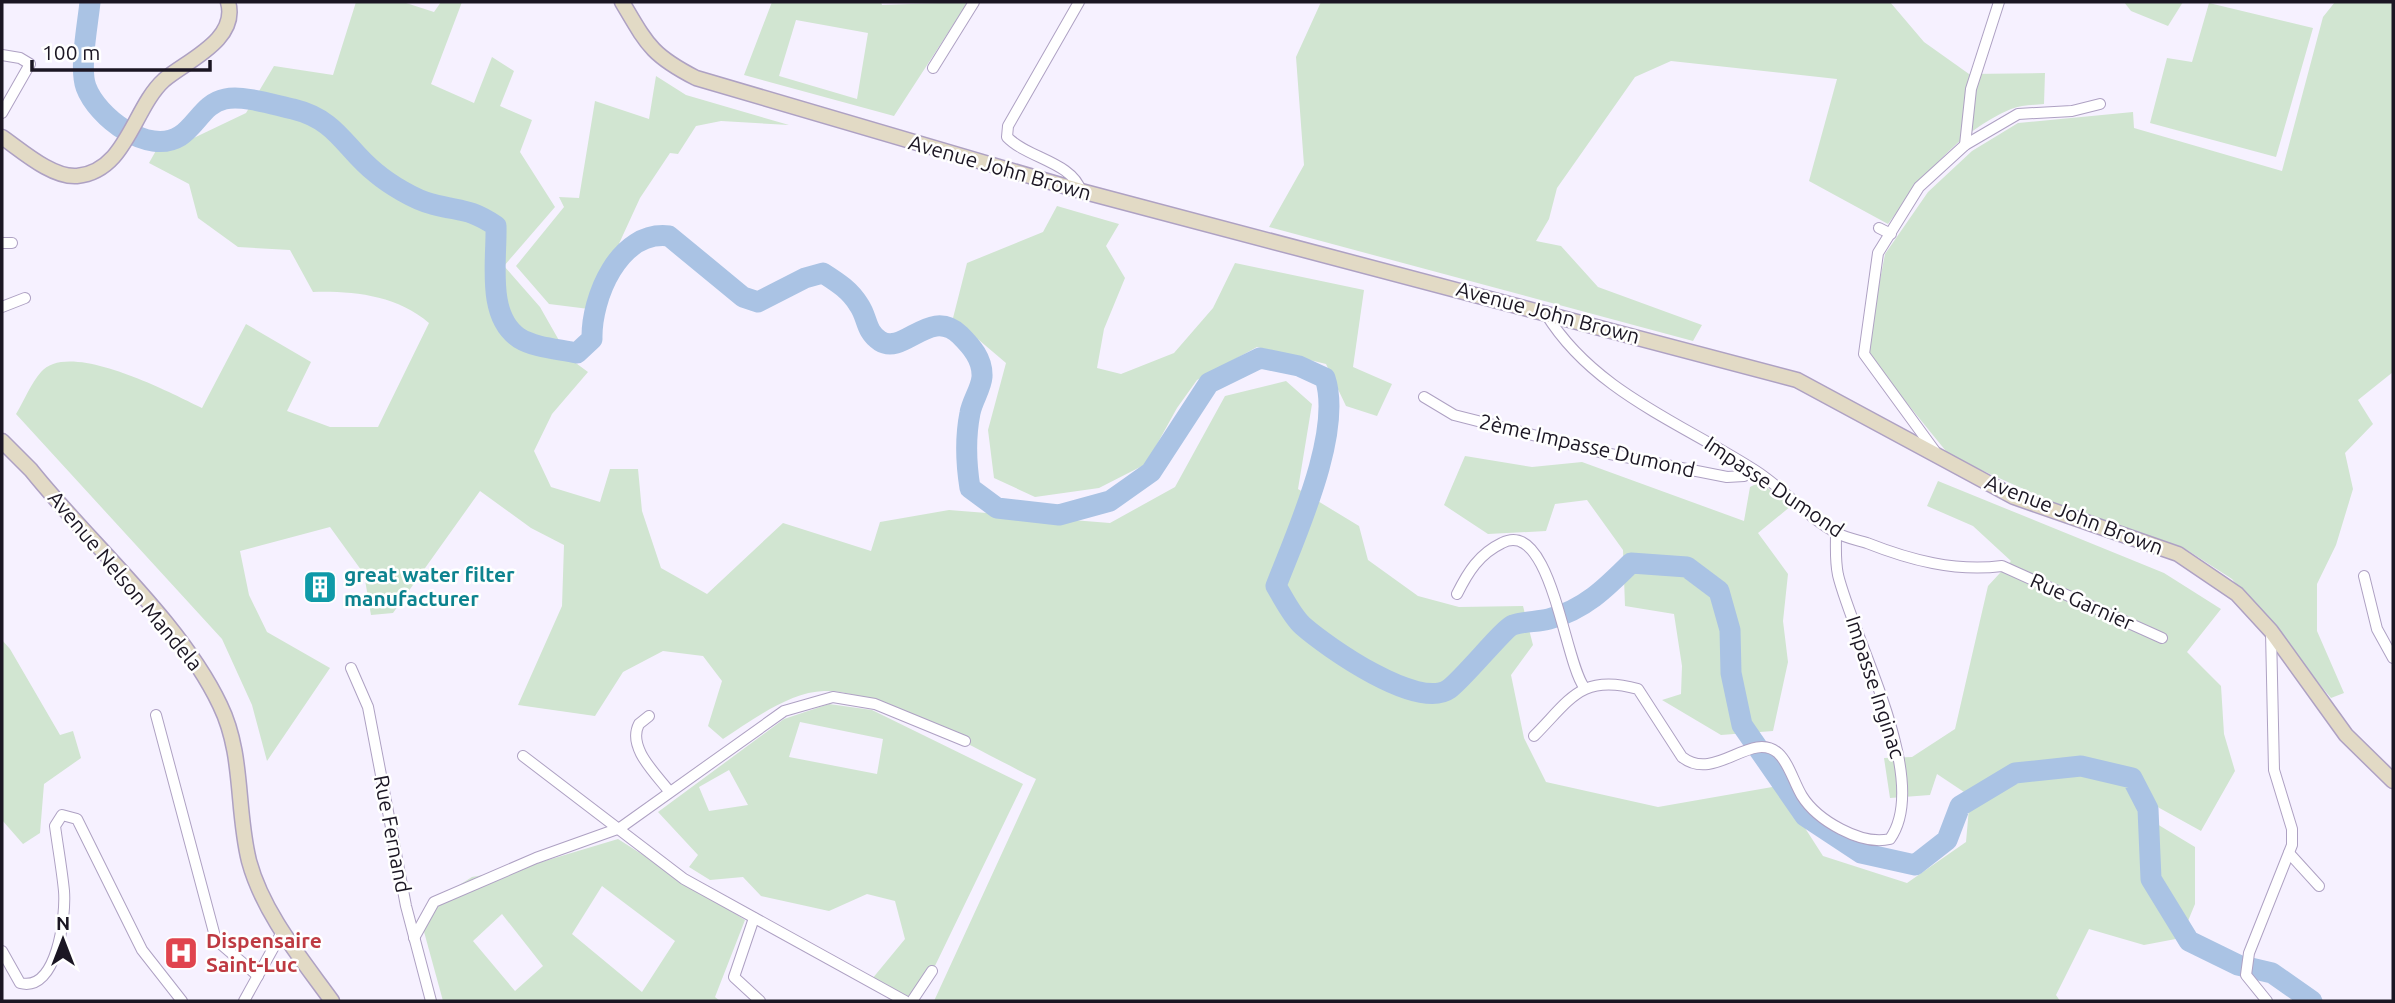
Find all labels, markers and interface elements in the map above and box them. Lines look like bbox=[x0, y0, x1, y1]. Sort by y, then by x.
scale bar bbox=[32, 28, 210, 72]
text: 100 m bbox=[42, 40, 100, 64]
street label: Avenue John Brown bbox=[906, 129, 1094, 205]
street label: Avenue John Brown bbox=[1454, 276, 1643, 348]
street label: 2ème Impasse Dumond bbox=[1477, 409, 1697, 482]
street label: Impasse Dumond bbox=[1700, 431, 1849, 542]
street label: Avenue John Brown bbox=[1982, 469, 2167, 559]
street label: Avenue Nelson Mandela bbox=[44, 486, 208, 675]
place label: great water filter manufacturer bbox=[344, 562, 515, 610]
building icon: great water filter manufacturer bbox=[301, 568, 339, 606]
street label: Rue Garnier bbox=[2027, 568, 2138, 635]
street label: Impasse Inginac bbox=[1842, 612, 1910, 761]
street label: Rue Fernand bbox=[370, 773, 416, 895]
north arrow bbox=[28, 905, 98, 975]
text: N bbox=[56, 912, 70, 934]
place label: Dispensaire Saint-Luc bbox=[206, 928, 322, 976]
hospital icon: Dispensaire Saint-Luc bbox=[162, 934, 200, 972]

